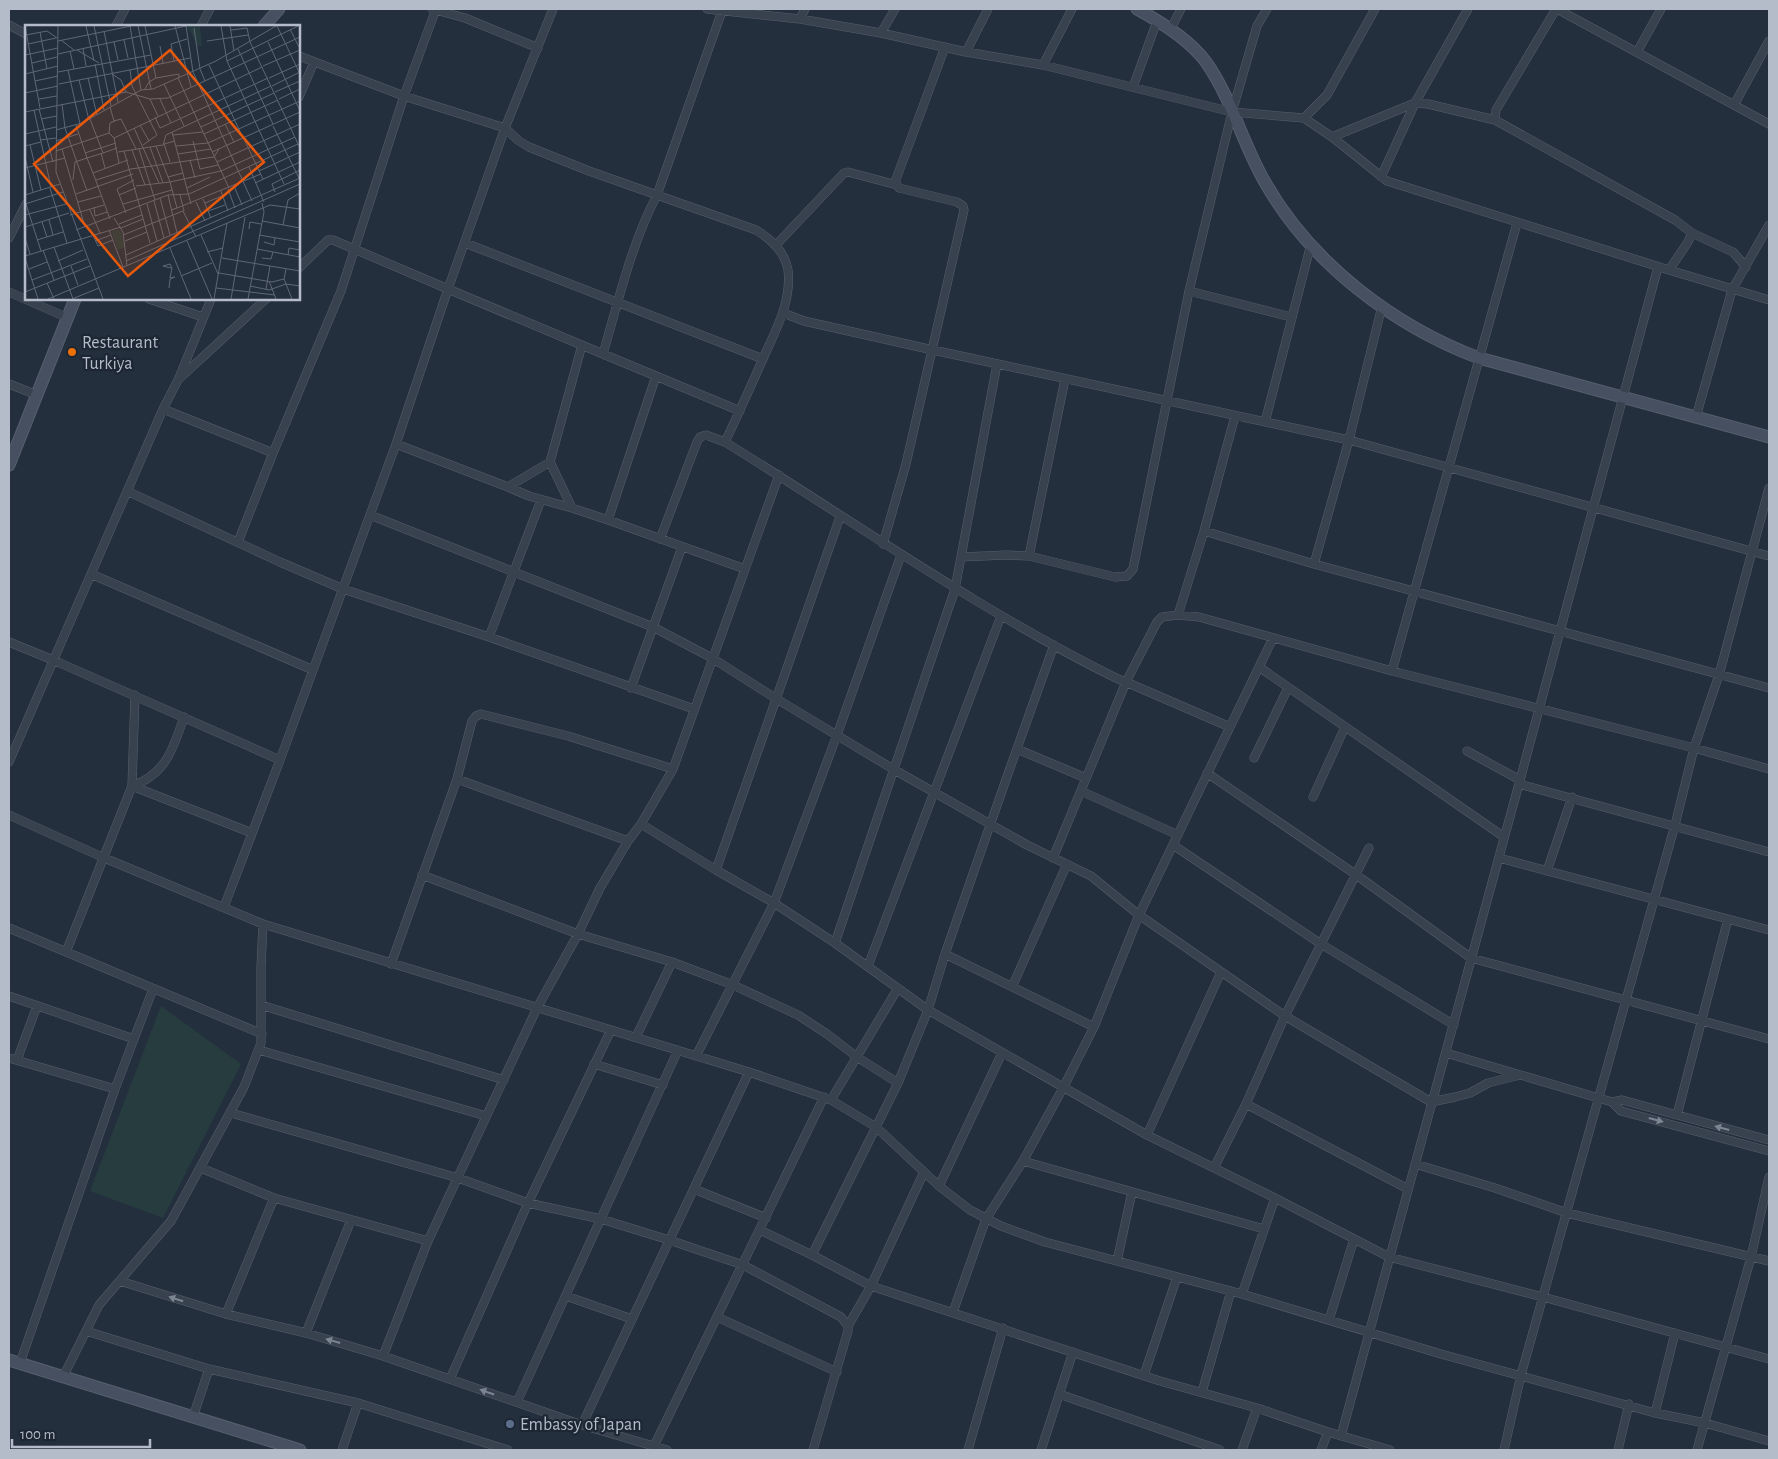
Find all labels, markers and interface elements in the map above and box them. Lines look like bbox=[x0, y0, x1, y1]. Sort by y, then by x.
inset map bbox=[25, 25, 300, 300]
place label: Restaurant Turkiya bbox=[82, 334, 158, 373]
marker: Restaurant Turkiya bbox=[66, 346, 78, 358]
one-way arrow bbox=[1649, 1117, 1664, 1125]
one-way arrow bbox=[1715, 1123, 1730, 1131]
one-way arrow bbox=[168, 1295, 183, 1303]
one-way arrow bbox=[325, 1336, 340, 1344]
one-way arrow bbox=[479, 1388, 494, 1396]
scale bar bbox=[12, 1416, 150, 1448]
place label: Embassy of Japan bbox=[520, 1416, 641, 1434]
marker: Embassy of Japan bbox=[504, 1418, 516, 1430]
text: 100 m bbox=[20, 1427, 55, 1442]

